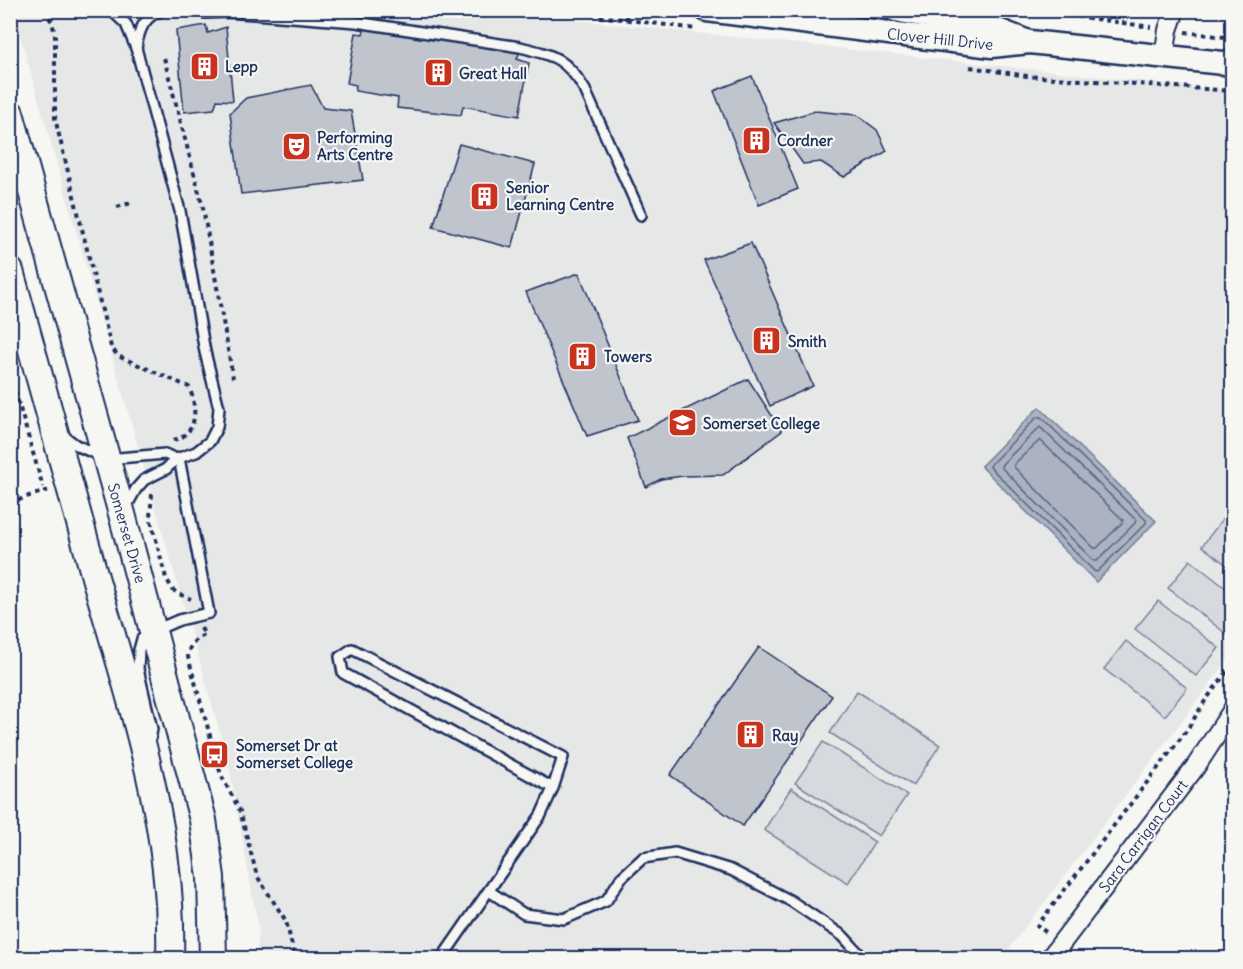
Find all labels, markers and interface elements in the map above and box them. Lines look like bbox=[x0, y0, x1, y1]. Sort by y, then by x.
street label: Clover Hill Drive bbox=[886, 24, 994, 54]
building icon: Lepp bbox=[188, 50, 220, 82]
place label: Lepp bbox=[225, 57, 258, 77]
building icon: Great Hall bbox=[422, 57, 454, 89]
place label: Great Hall bbox=[459, 64, 527, 83]
building icon: Cordner bbox=[740, 124, 772, 156]
place label: Performing Arts Centre bbox=[317, 128, 393, 164]
theatre icon: Performing Arts Centre bbox=[280, 130, 312, 162]
place label: Cordner bbox=[777, 131, 834, 150]
place label: Senior Learning Centre bbox=[506, 178, 614, 215]
building icon: Senior Learning Centre bbox=[469, 180, 501, 212]
building icon: Smith bbox=[751, 325, 783, 357]
place label: Smith bbox=[788, 332, 827, 351]
building icon: Towers bbox=[567, 340, 599, 372]
place label: Towers bbox=[604, 347, 652, 366]
school or university icon: Somerset College bbox=[666, 407, 698, 439]
place label: Somerset College bbox=[703, 414, 820, 434]
street label: Somerset Drive bbox=[104, 481, 150, 585]
building icon: Ray bbox=[735, 719, 767, 751]
place label: Ray bbox=[772, 726, 798, 746]
place label: Somerset Dr at Somerset College bbox=[236, 736, 353, 773]
bus stop icon: Somerset Dr at Somerset College bbox=[199, 738, 231, 770]
street label: Sara Carrigan Court bbox=[1094, 776, 1192, 896]

